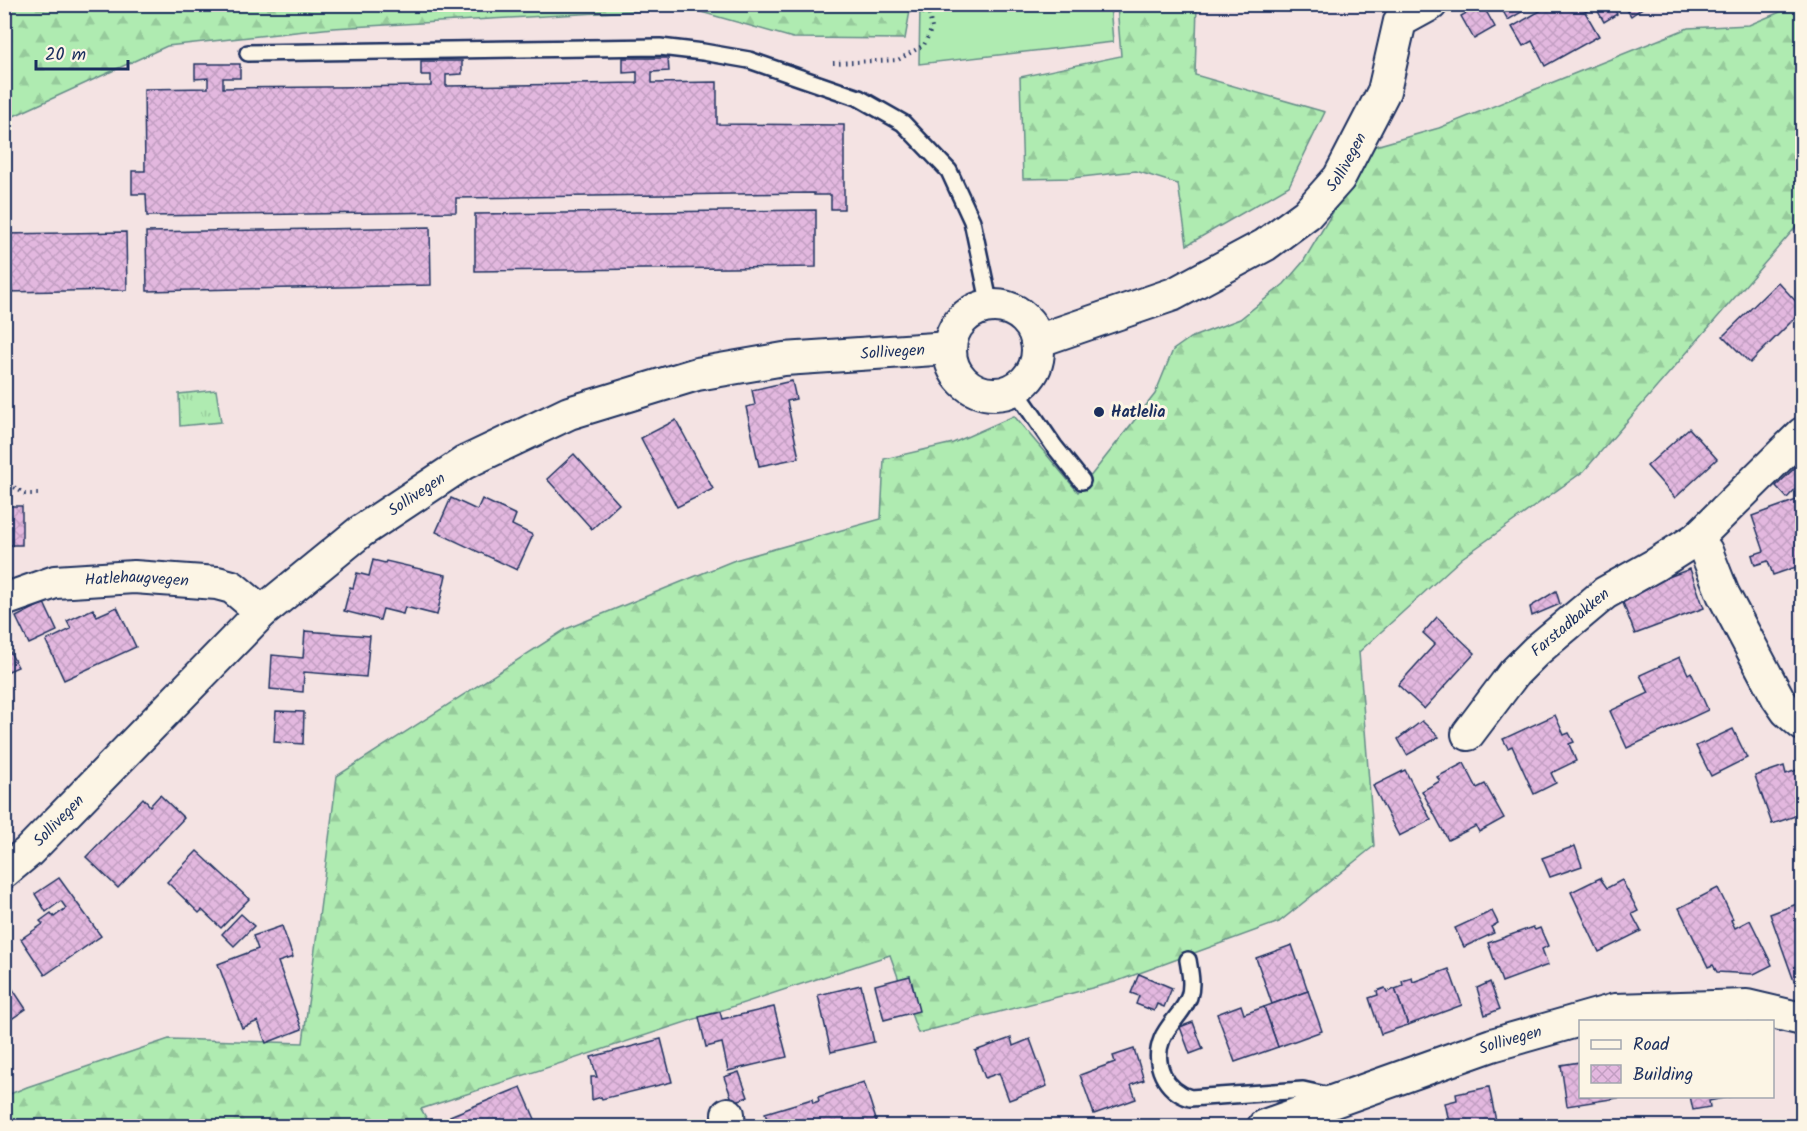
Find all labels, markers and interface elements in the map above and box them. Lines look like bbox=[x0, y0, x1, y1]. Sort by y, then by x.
scale bar bbox=[36, 33, 128, 71]
text: 20 m bbox=[45, 41, 86, 70]
street label: Sollivegen bbox=[1320, 128, 1373, 197]
street label: Sollivegen bbox=[860, 337, 926, 366]
place label: Hatlelia bbox=[1111, 400, 1165, 425]
marker: Hatlelia bbox=[1092, 405, 1106, 419]
street label: Sollivegen bbox=[383, 466, 451, 523]
street label: Hatlehaugvegen bbox=[84, 564, 190, 593]
street label: Farstadbakken bbox=[1525, 582, 1615, 663]
street label: Sollivegen bbox=[27, 789, 90, 853]
street label: Sollivegen bbox=[1475, 1019, 1545, 1061]
legend bbox=[1579, 1020, 1774, 1098]
text: Road bbox=[1633, 1031, 1670, 1060]
text: Building bbox=[1633, 1061, 1693, 1090]

